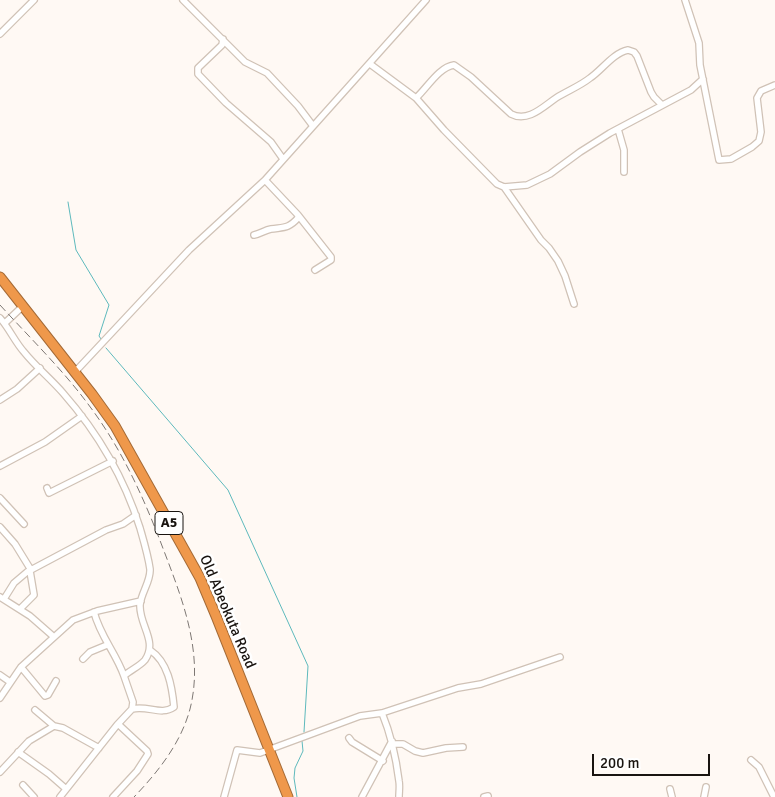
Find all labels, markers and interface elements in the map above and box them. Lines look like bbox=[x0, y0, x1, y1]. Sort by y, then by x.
road number: A5 bbox=[155, 512, 183, 534]
street label: Old Abeokuta Road bbox=[195, 553, 259, 671]
scale bar bbox=[595, 744, 712, 776]
text: 200 m bbox=[600, 754, 640, 772]

